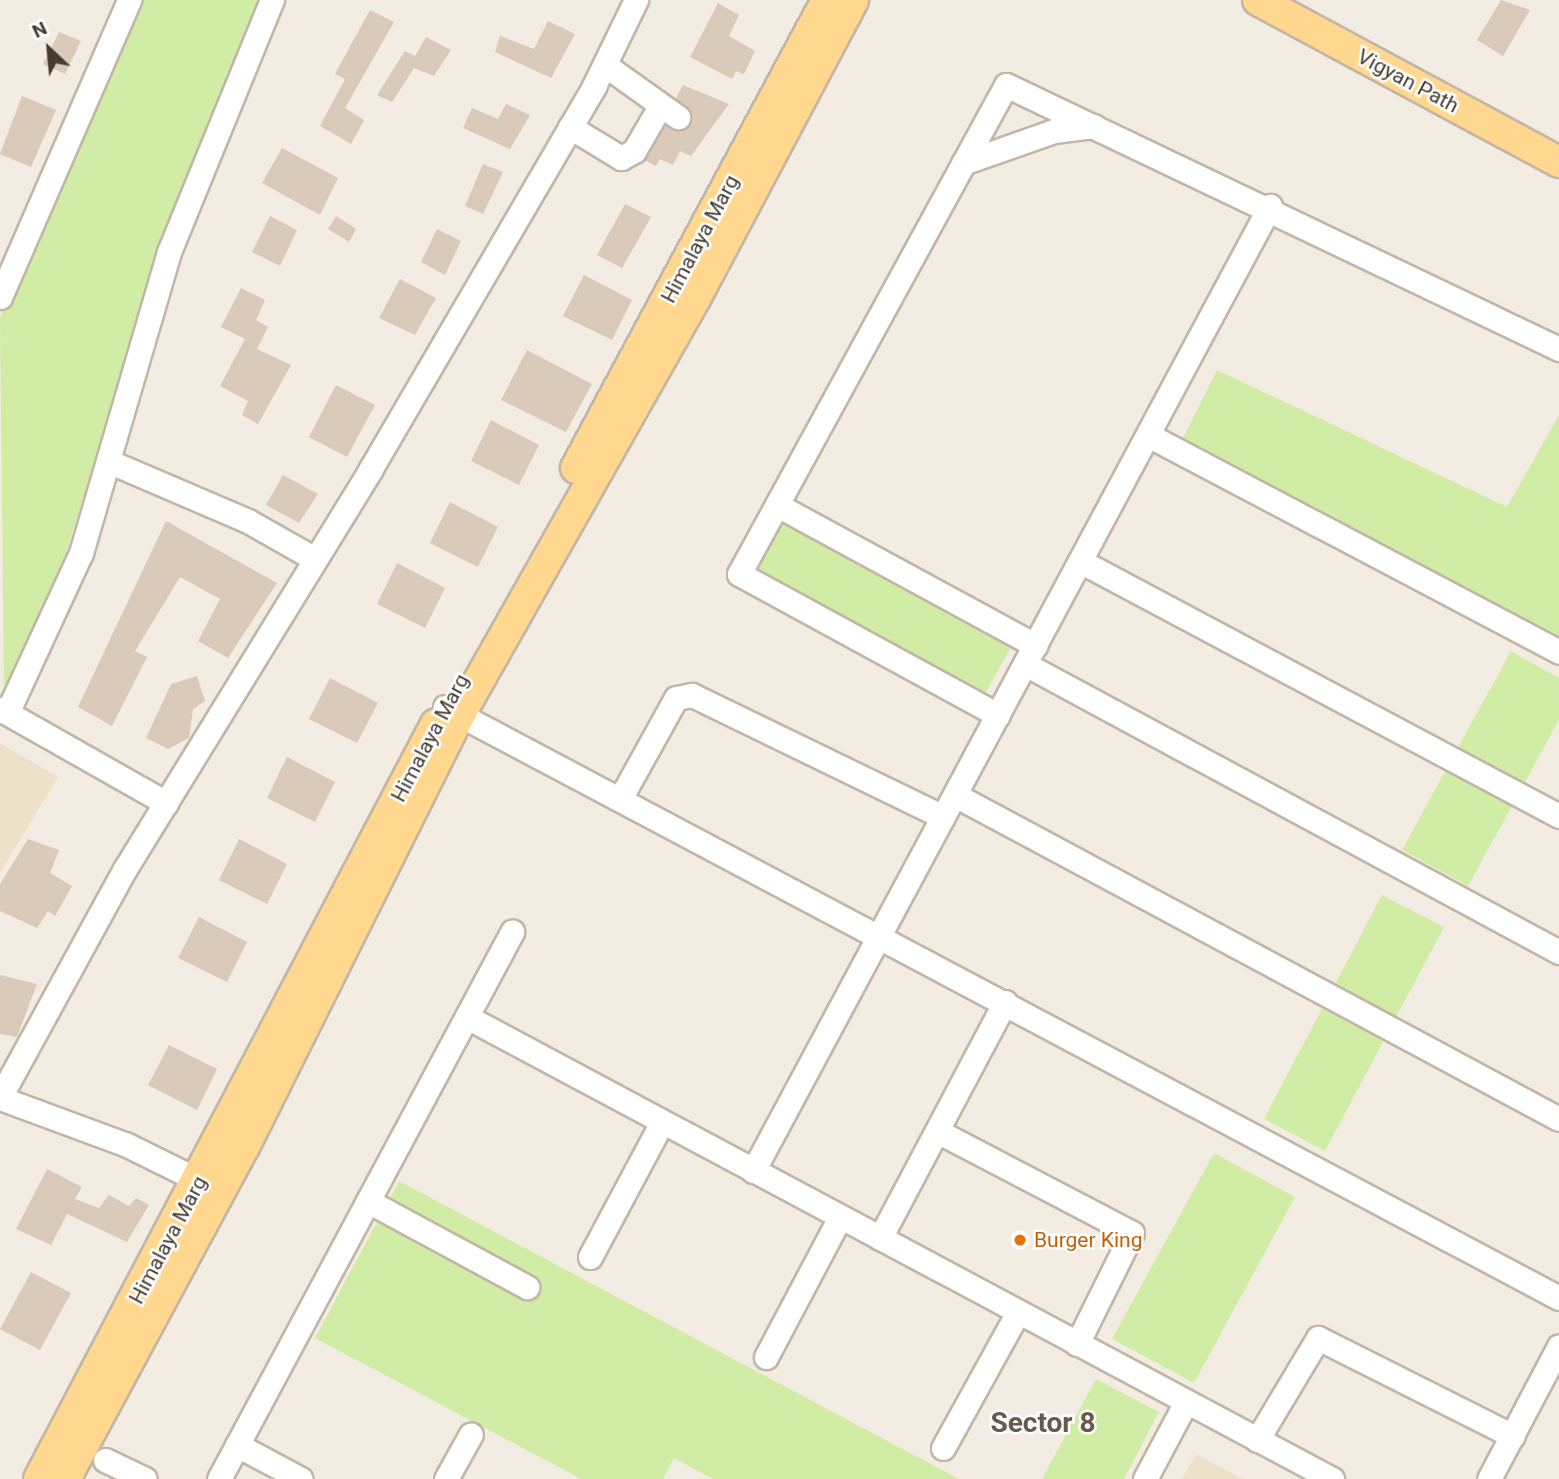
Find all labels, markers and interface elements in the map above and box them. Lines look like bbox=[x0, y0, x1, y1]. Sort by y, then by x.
north arrow bbox=[14, 14, 84, 84]
text: N bbox=[29, 16, 51, 43]
street label: Vigyan Path bbox=[1353, 44, 1463, 118]
street label: Himalaya Marg bbox=[656, 171, 744, 307]
street label: Himalaya Marg bbox=[386, 670, 474, 806]
street label: Himalaya Marg bbox=[124, 1172, 212, 1308]
place label: Burger King bbox=[1034, 1227, 1143, 1253]
marker: Burger King bbox=[1012, 1232, 1028, 1248]
district label: Sector 8 bbox=[990, 1406, 1096, 1440]

